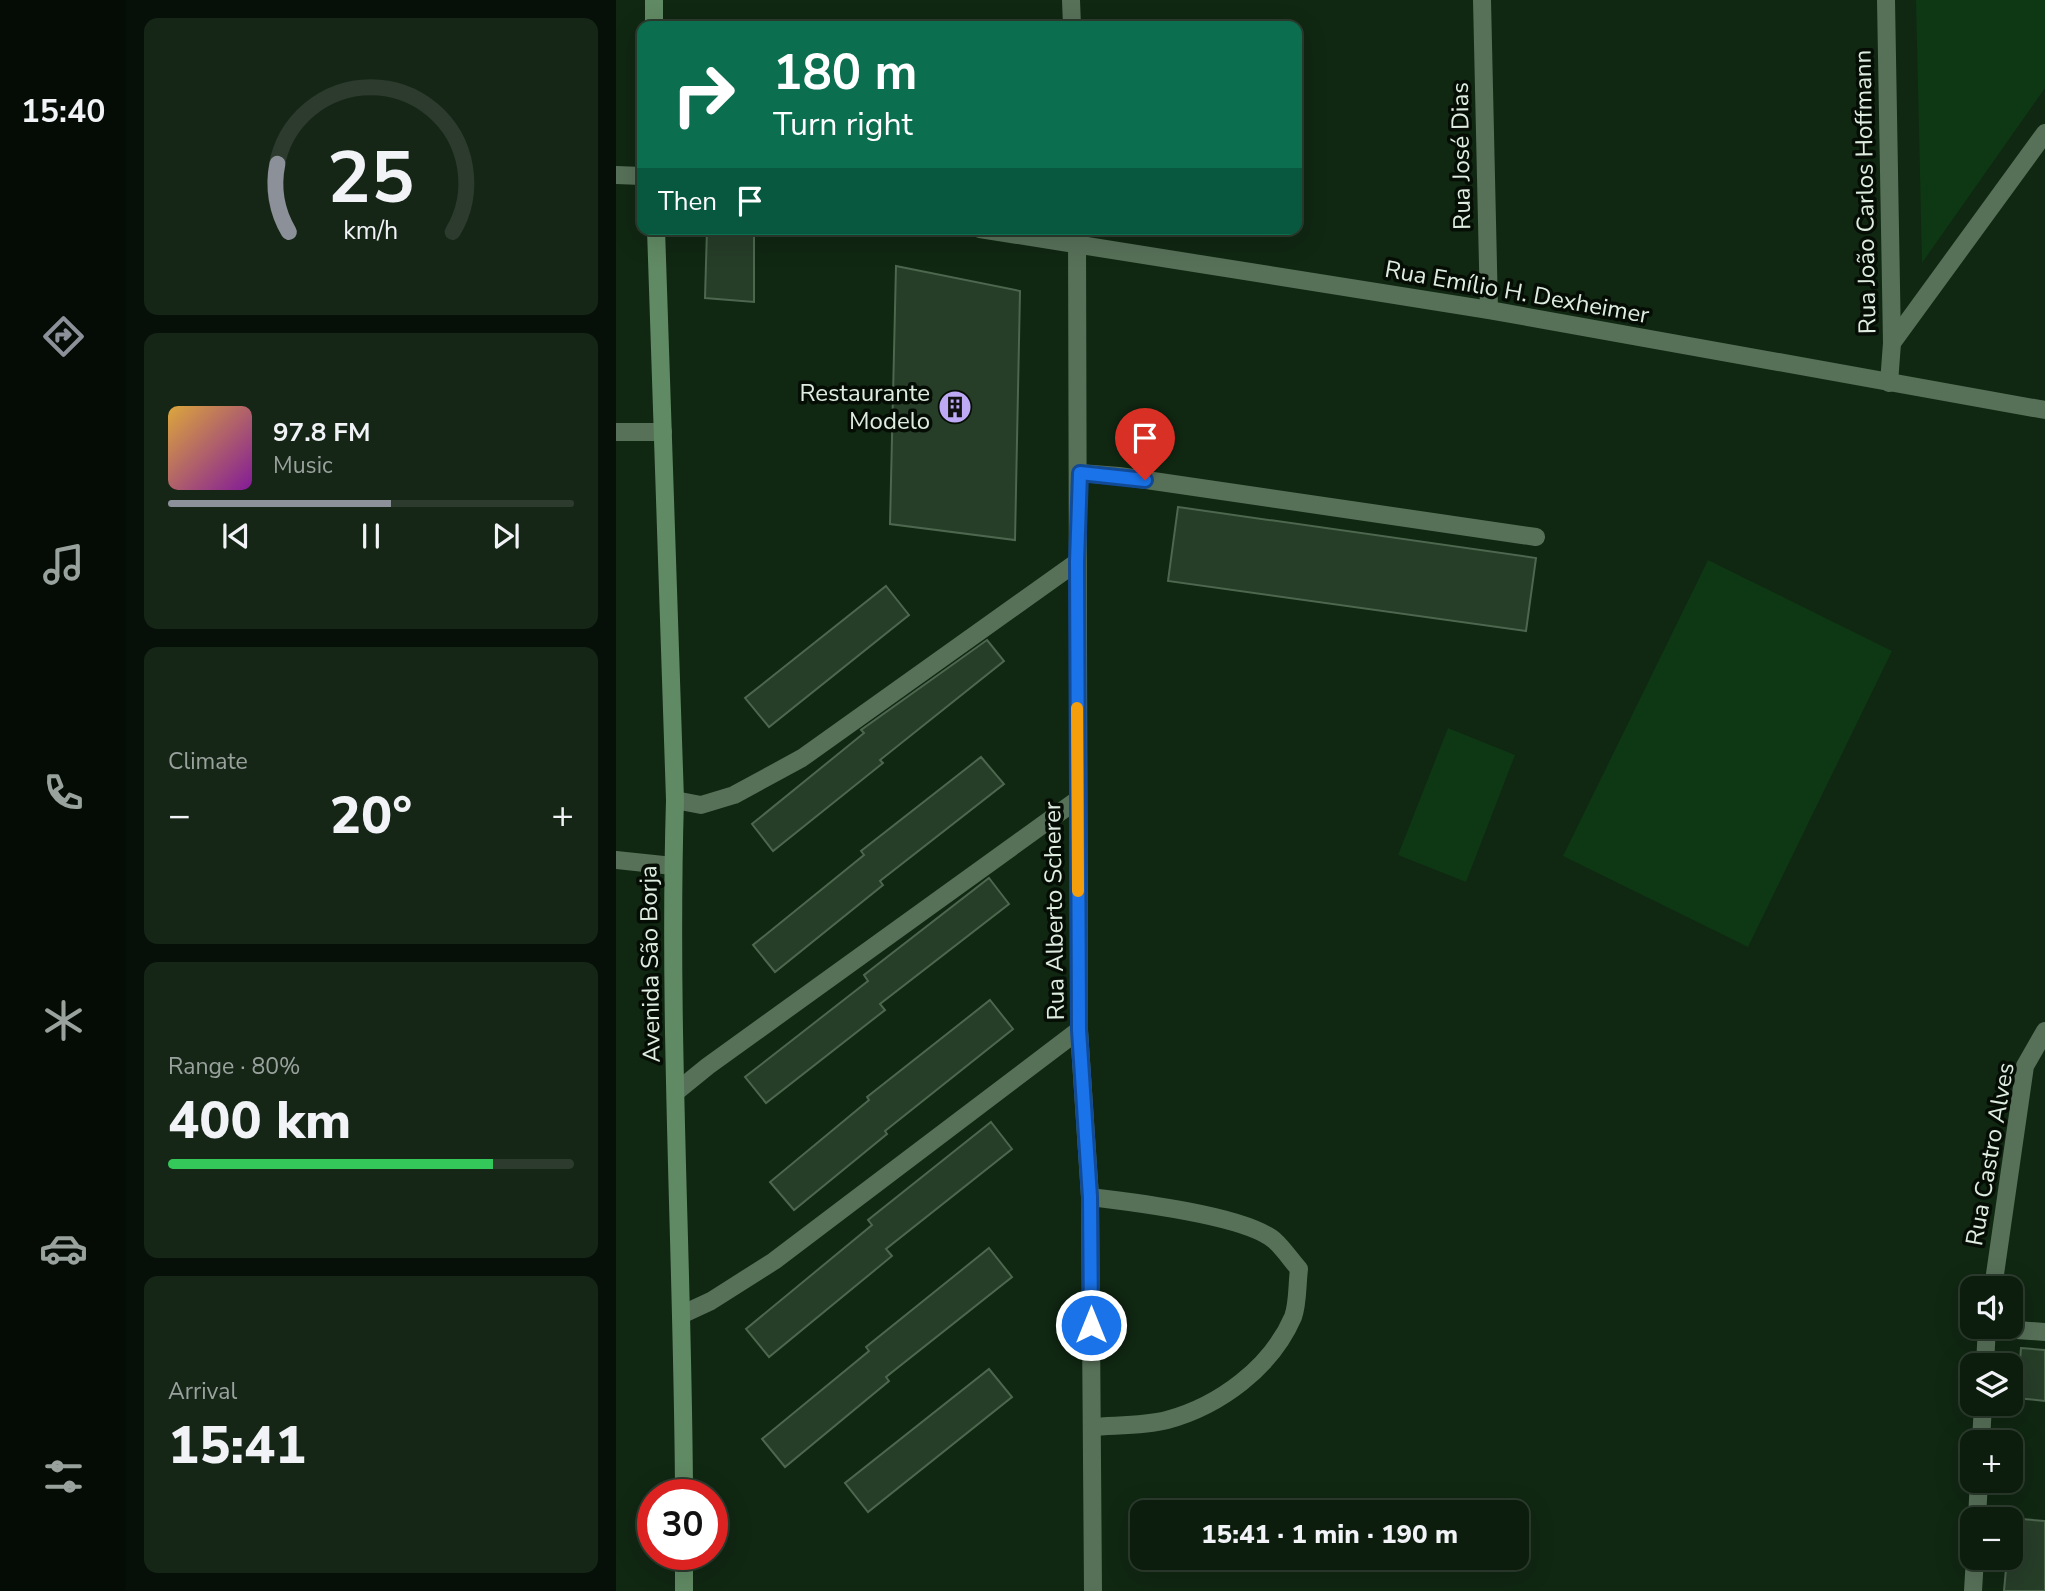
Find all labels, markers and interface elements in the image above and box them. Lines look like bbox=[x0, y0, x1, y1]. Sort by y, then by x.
text: 180 m bbox=[773, 39, 917, 106]
icon: right bbox=[658, 49, 749, 140]
street label: Rua João Carlos Hoffmann bbox=[1847, 50, 1883, 334]
street label: Rua José Dias bbox=[1444, 82, 1478, 230]
text: 15:40 bbox=[21, 90, 105, 133]
text: Turn right bbox=[773, 103, 913, 146]
text: 25 bbox=[327, 129, 415, 229]
icon: arrive bbox=[731, 182, 769, 220]
text: Then bbox=[658, 184, 717, 219]
text: km/h bbox=[343, 214, 399, 248]
street label: Rua Emílio H. Dexheimer bbox=[1382, 253, 1652, 331]
icon: directions bbox=[39, 312, 88, 361]
place label: Restaurante Modelo bbox=[800, 377, 930, 437]
building icon: Restaurante Modelo bbox=[936, 388, 974, 426]
pin bbox=[1115, 408, 1175, 480]
text: 97.8 FM bbox=[273, 415, 370, 450]
icon: arrive bbox=[1126, 419, 1164, 457]
text: Music bbox=[273, 450, 333, 481]
icon: previous bbox=[217, 517, 255, 555]
icon: pause bbox=[352, 517, 390, 555]
icon: next bbox=[487, 517, 525, 555]
icon: music bbox=[39, 540, 88, 589]
text: Climate bbox=[168, 746, 248, 777]
icon: phone bbox=[39, 768, 88, 817]
text: 20° bbox=[330, 780, 412, 851]
text: − bbox=[168, 790, 191, 841]
text: + bbox=[551, 790, 574, 841]
street label: Rua Alberto Scherer bbox=[1036, 801, 1072, 1021]
street label: Avenida São Borja bbox=[632, 865, 668, 1063]
icon: climate bbox=[39, 996, 88, 1045]
text: Range · 80% bbox=[168, 1051, 300, 1082]
street label: Rua Castro Alves bbox=[1958, 1060, 2022, 1248]
text: 400 km bbox=[168, 1085, 351, 1156]
icon: car bbox=[39, 1224, 88, 1273]
map controls bbox=[1960, 1276, 2023, 1570]
button: sound bbox=[1960, 1276, 2023, 1339]
position arrow bbox=[1054, 1288, 1128, 1362]
button: layers bbox=[1960, 1353, 2023, 1416]
text: Arrival bbox=[168, 1376, 237, 1407]
text: 15:41 bbox=[168, 1410, 306, 1481]
button: + bbox=[1960, 1430, 2023, 1493]
icon: filters bbox=[39, 1452, 88, 1501]
speed limit sign: 30 bbox=[637, 1479, 728, 1570]
button: − bbox=[1960, 1507, 2023, 1570]
text: 15:41 · 1 min · 190 m bbox=[1201, 1517, 1458, 1552]

